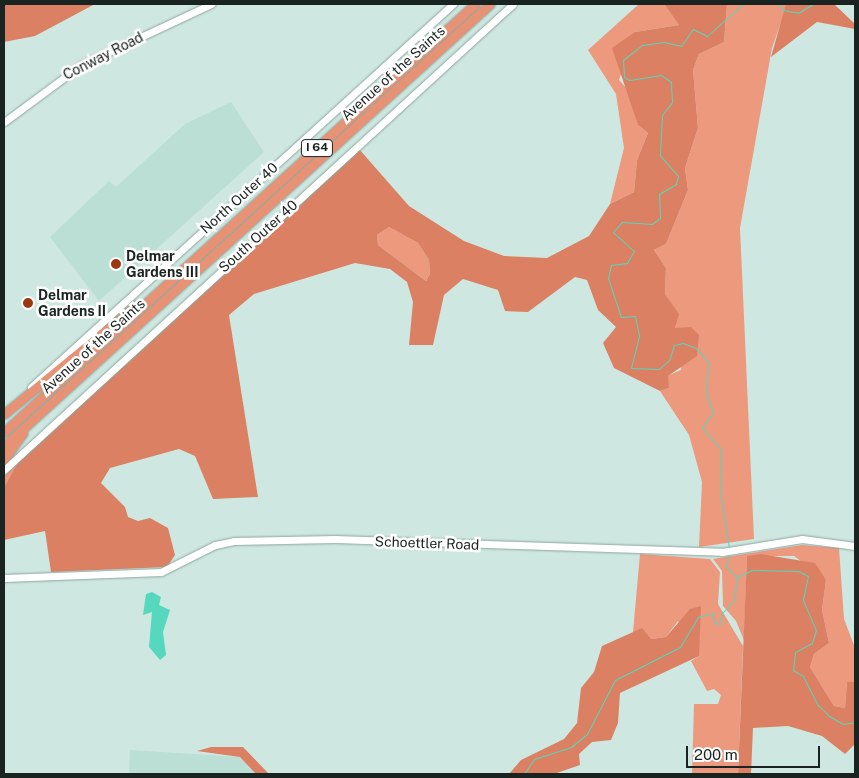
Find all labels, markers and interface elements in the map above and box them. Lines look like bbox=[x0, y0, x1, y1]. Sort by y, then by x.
street label: Avenue of the Saints bbox=[338, 22, 448, 124]
street label: Conway Road bbox=[60, 29, 146, 83]
road number: I 64 bbox=[301, 138, 333, 158]
street label: North Outer 40 bbox=[197, 159, 281, 237]
street label: South Outer 40 bbox=[215, 196, 301, 276]
place label: Delmar Gardens III bbox=[126, 248, 199, 280]
marker: Delmar Gardens III bbox=[110, 258, 122, 270]
place label: Delmar Gardens II bbox=[38, 287, 106, 320]
street label: Avenue of the Saints bbox=[38, 295, 148, 397]
marker: Delmar Gardens II bbox=[22, 297, 34, 309]
street label: Schoettler Road bbox=[374, 533, 480, 553]
scale bar bbox=[689, 736, 823, 768]
text: 200 m bbox=[694, 746, 738, 763]

